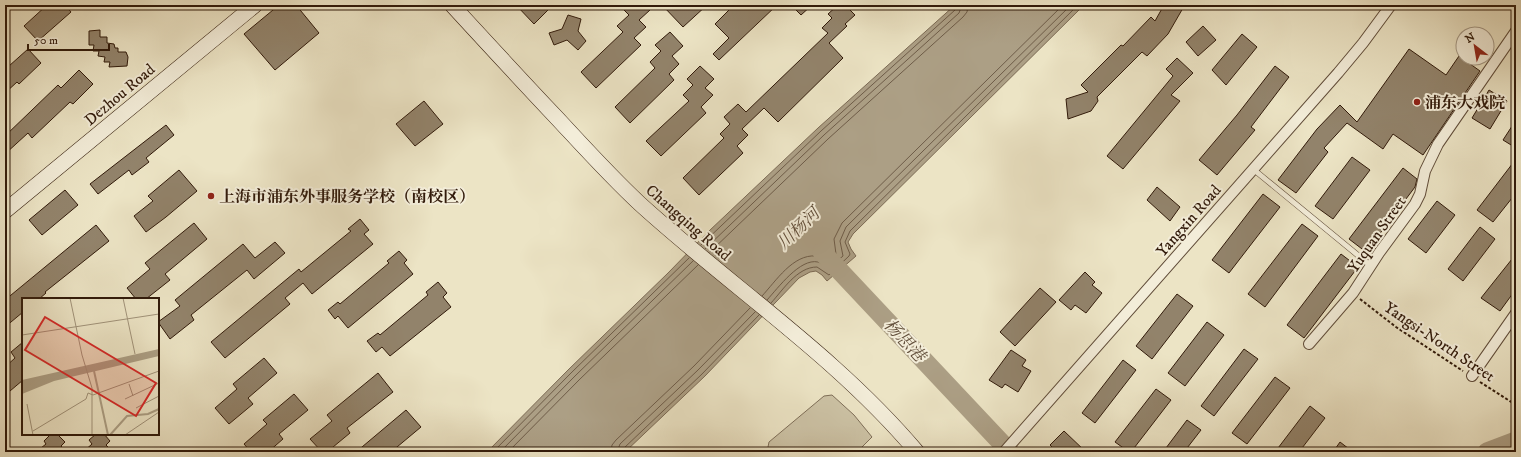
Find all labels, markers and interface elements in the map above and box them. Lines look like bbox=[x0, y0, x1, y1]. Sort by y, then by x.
scale bar bbox=[28, 26, 109, 52]
north arrow bbox=[1455, 26, 1495, 66]
text: N bbox=[1463, 30, 1478, 47]
text: 50 m bbox=[34, 33, 58, 48]
street label: Dezhou Road bbox=[80, 59, 159, 130]
place label: 浦东大戏院 bbox=[1425, 93, 1505, 113]
marker: 浦东大戏院 bbox=[1412, 97, 1422, 107]
street label: Changqing Road bbox=[642, 180, 735, 265]
street label: Yangxin Road bbox=[1152, 181, 1225, 261]
place label: 上海市浦东外事服务学校（南校区） bbox=[219, 187, 475, 207]
marker: 上海市浦东外事服务学校（南校区） bbox=[206, 191, 216, 201]
street label: Yuquan Street bbox=[1343, 192, 1410, 277]
water label: 川杨河 bbox=[773, 201, 827, 254]
street label: Yangsi-North Street bbox=[1380, 297, 1499, 386]
inset map bbox=[22, 298, 159, 435]
water label: 杨思港 bbox=[879, 315, 931, 368]

